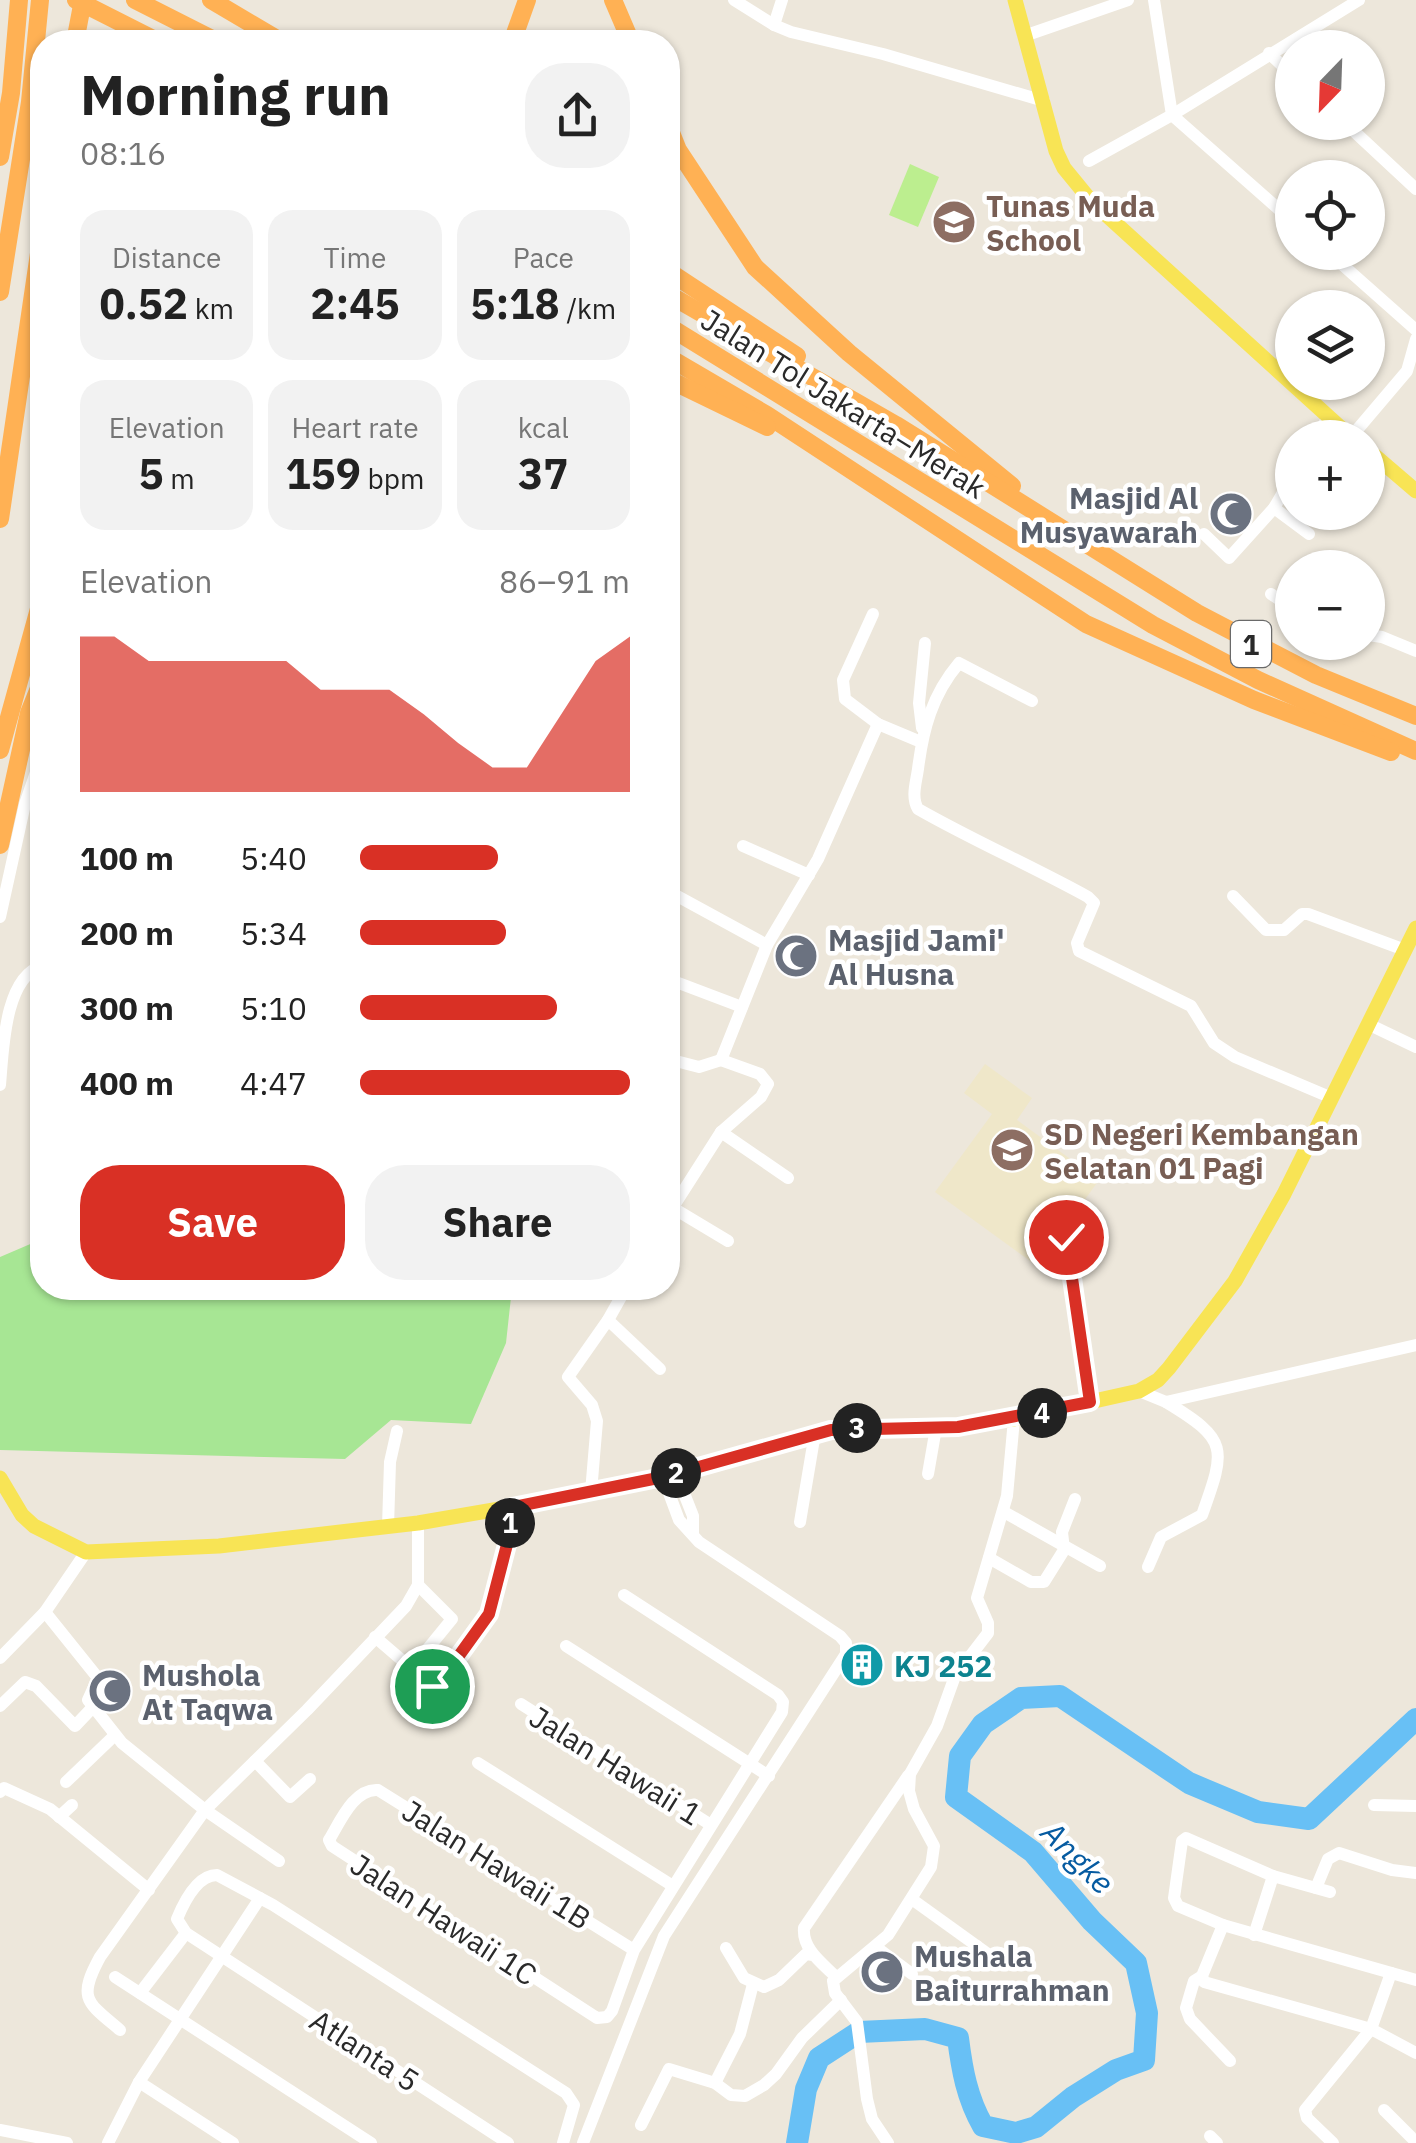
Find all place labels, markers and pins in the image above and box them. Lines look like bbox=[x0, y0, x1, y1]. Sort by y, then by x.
place label: Tunas Muda School bbox=[986, 186, 1155, 259]
school or university icon: Tunas Muda School bbox=[931, 199, 977, 245]
place label: Masjid Al Musyawarah bbox=[1020, 478, 1198, 551]
mosque icon: Masjid Al Musyawarah bbox=[1208, 491, 1254, 537]
place label: Masjid Jami' Al Husna bbox=[828, 920, 1005, 993]
mosque icon: Masjid Jami' Al Husna bbox=[773, 933, 819, 979]
place label: SD Negeri Kembangan Selatan 01 Pagi bbox=[1044, 1114, 1359, 1187]
school or university icon: SD Negeri Kembangan Selatan 01 Pagi bbox=[989, 1127, 1035, 1173]
pin bbox=[1024, 1195, 1109, 1280]
pin: 4 bbox=[1017, 1388, 1067, 1438]
pin: 3 bbox=[832, 1403, 882, 1453]
pin: 2 bbox=[651, 1448, 701, 1498]
pin: 1 bbox=[485, 1498, 535, 1548]
building icon: KJ 252 bbox=[839, 1642, 885, 1688]
pin bbox=[390, 1644, 475, 1729]
place label: KJ 252 bbox=[894, 1646, 992, 1685]
place label: Mushola At Taqwa bbox=[142, 1655, 273, 1728]
mosque icon: Mushola At Taqwa bbox=[87, 1668, 133, 1714]
place label: Mushala Baiturrahman bbox=[914, 1936, 1110, 2009]
mosque icon: Mushala Baiturrahman bbox=[859, 1949, 905, 1995]

